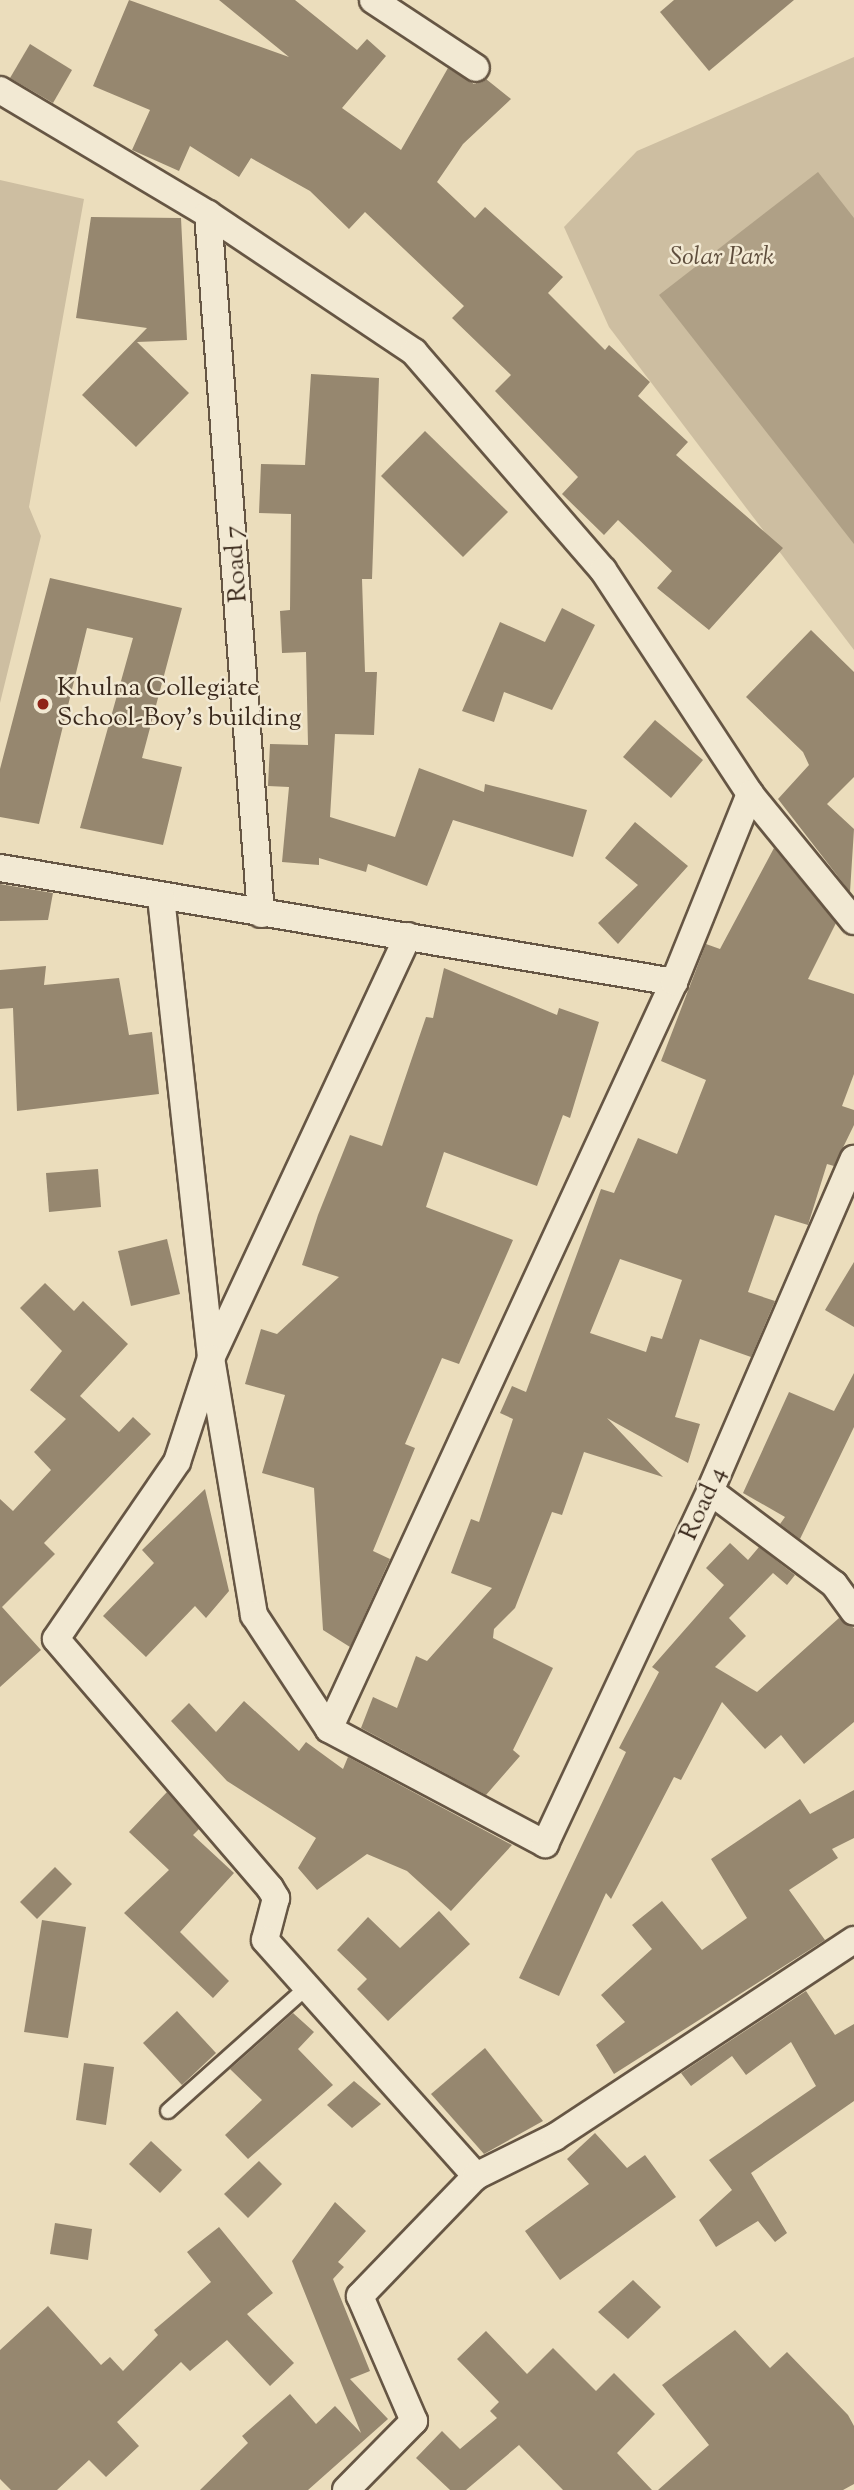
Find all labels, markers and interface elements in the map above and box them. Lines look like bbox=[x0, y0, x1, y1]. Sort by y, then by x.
park label: Solar Park bbox=[670, 242, 774, 274]
street label: Road 7 bbox=[219, 524, 255, 604]
place label: Khulna Collegiate School-Boy's building bbox=[57, 673, 301, 734]
marker: Khulna Collegiate School-Boy's building bbox=[35, 696, 51, 712]
street label: Road 4 bbox=[674, 1462, 734, 1546]

